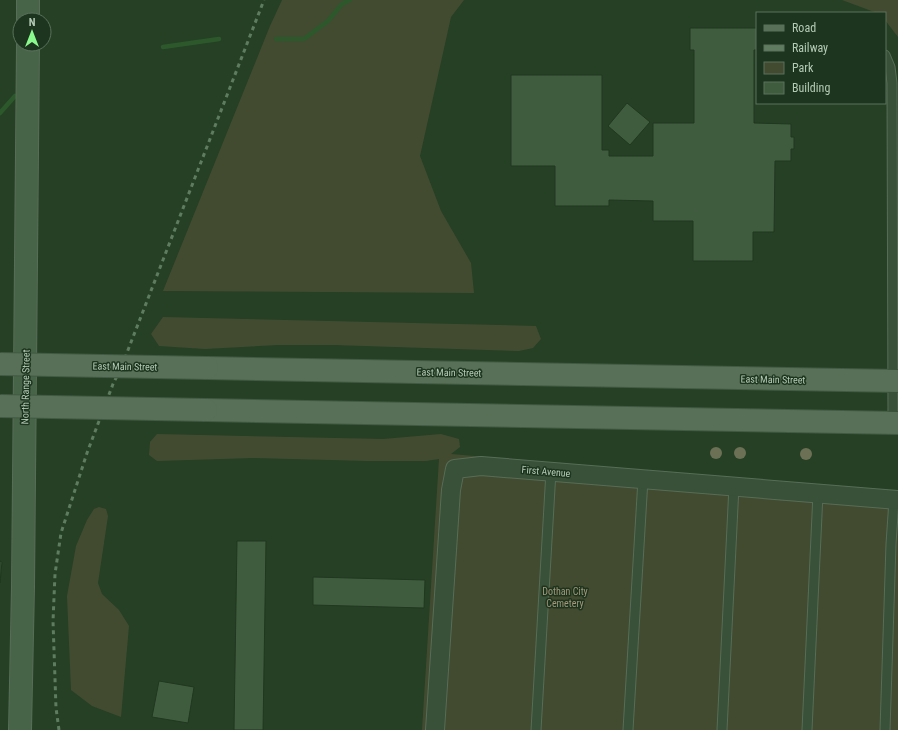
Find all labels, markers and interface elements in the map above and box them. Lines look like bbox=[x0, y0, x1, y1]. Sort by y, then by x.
north arrow bbox=[12, 12, 52, 52]
legend bbox=[756, 12, 886, 104]
text: N bbox=[29, 16, 36, 29]
text: Road bbox=[792, 21, 816, 35]
text: Railway bbox=[792, 41, 828, 55]
text: Park bbox=[792, 61, 814, 75]
text: Building bbox=[792, 81, 830, 95]
street label: North Range Street bbox=[19, 349, 32, 425]
street label: East Main Street bbox=[93, 360, 158, 373]
street label: East Main Street bbox=[417, 366, 482, 379]
street label: East Main Street bbox=[741, 373, 806, 386]
street label: First Avenue bbox=[521, 464, 571, 479]
park label: Dothan City Cemetery bbox=[542, 586, 588, 609]

